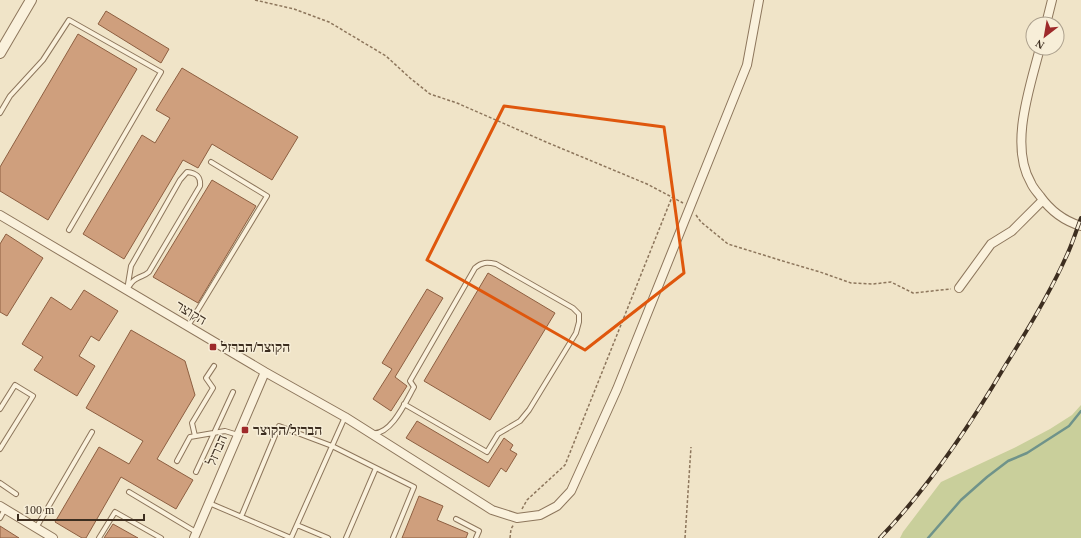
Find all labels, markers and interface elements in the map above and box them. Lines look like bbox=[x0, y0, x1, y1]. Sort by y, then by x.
north arrow bbox=[1025, 16, 1065, 56]
text: N bbox=[1033, 37, 1046, 52]
street label: הקוצר bbox=[173, 298, 209, 328]
place label: הקוצר/הברזל bbox=[220, 340, 290, 355]
marker: הקוצר/הברזל bbox=[208, 342, 218, 352]
place label: הברזל/הקוצר bbox=[253, 423, 322, 438]
marker: הברזל/הקוצר bbox=[240, 425, 250, 435]
street label: הברזל bbox=[203, 432, 230, 469]
scale bar bbox=[18, 496, 144, 522]
text: 100 m bbox=[24, 503, 55, 517]

